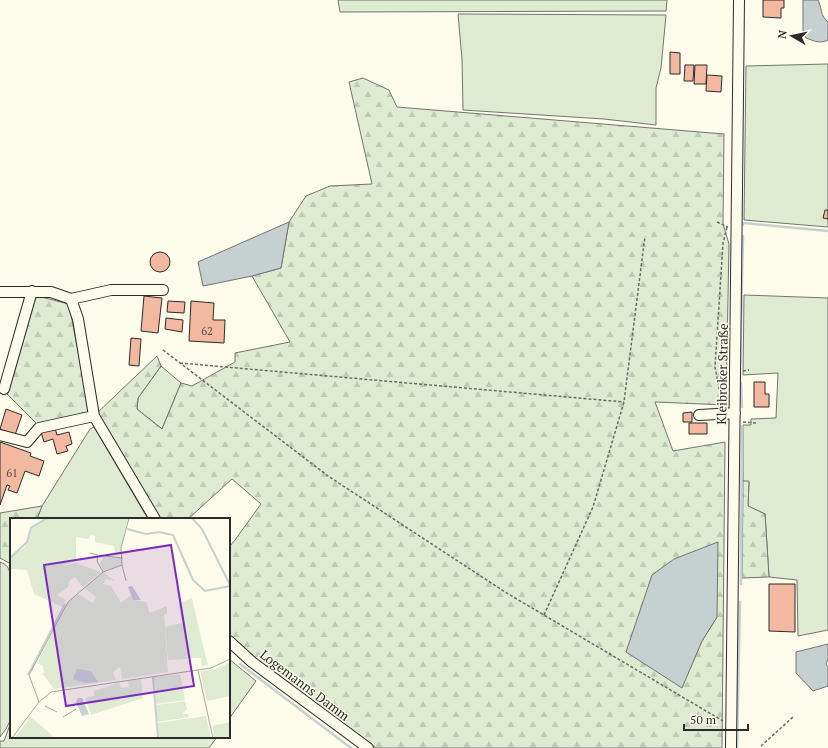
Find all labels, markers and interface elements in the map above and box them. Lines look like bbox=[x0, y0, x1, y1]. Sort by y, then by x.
north arrow bbox=[772, 16, 812, 56]
text: N bbox=[775, 29, 790, 40]
street label: Kleibroker Straße bbox=[712, 323, 732, 425]
house number: 62 bbox=[201, 324, 213, 338]
house number: 61 bbox=[6, 466, 18, 480]
inset map bbox=[10, 518, 230, 738]
street label: Logemanns Damm bbox=[256, 645, 354, 725]
scale bar bbox=[684, 706, 748, 732]
text: 50 m bbox=[690, 712, 717, 727]

